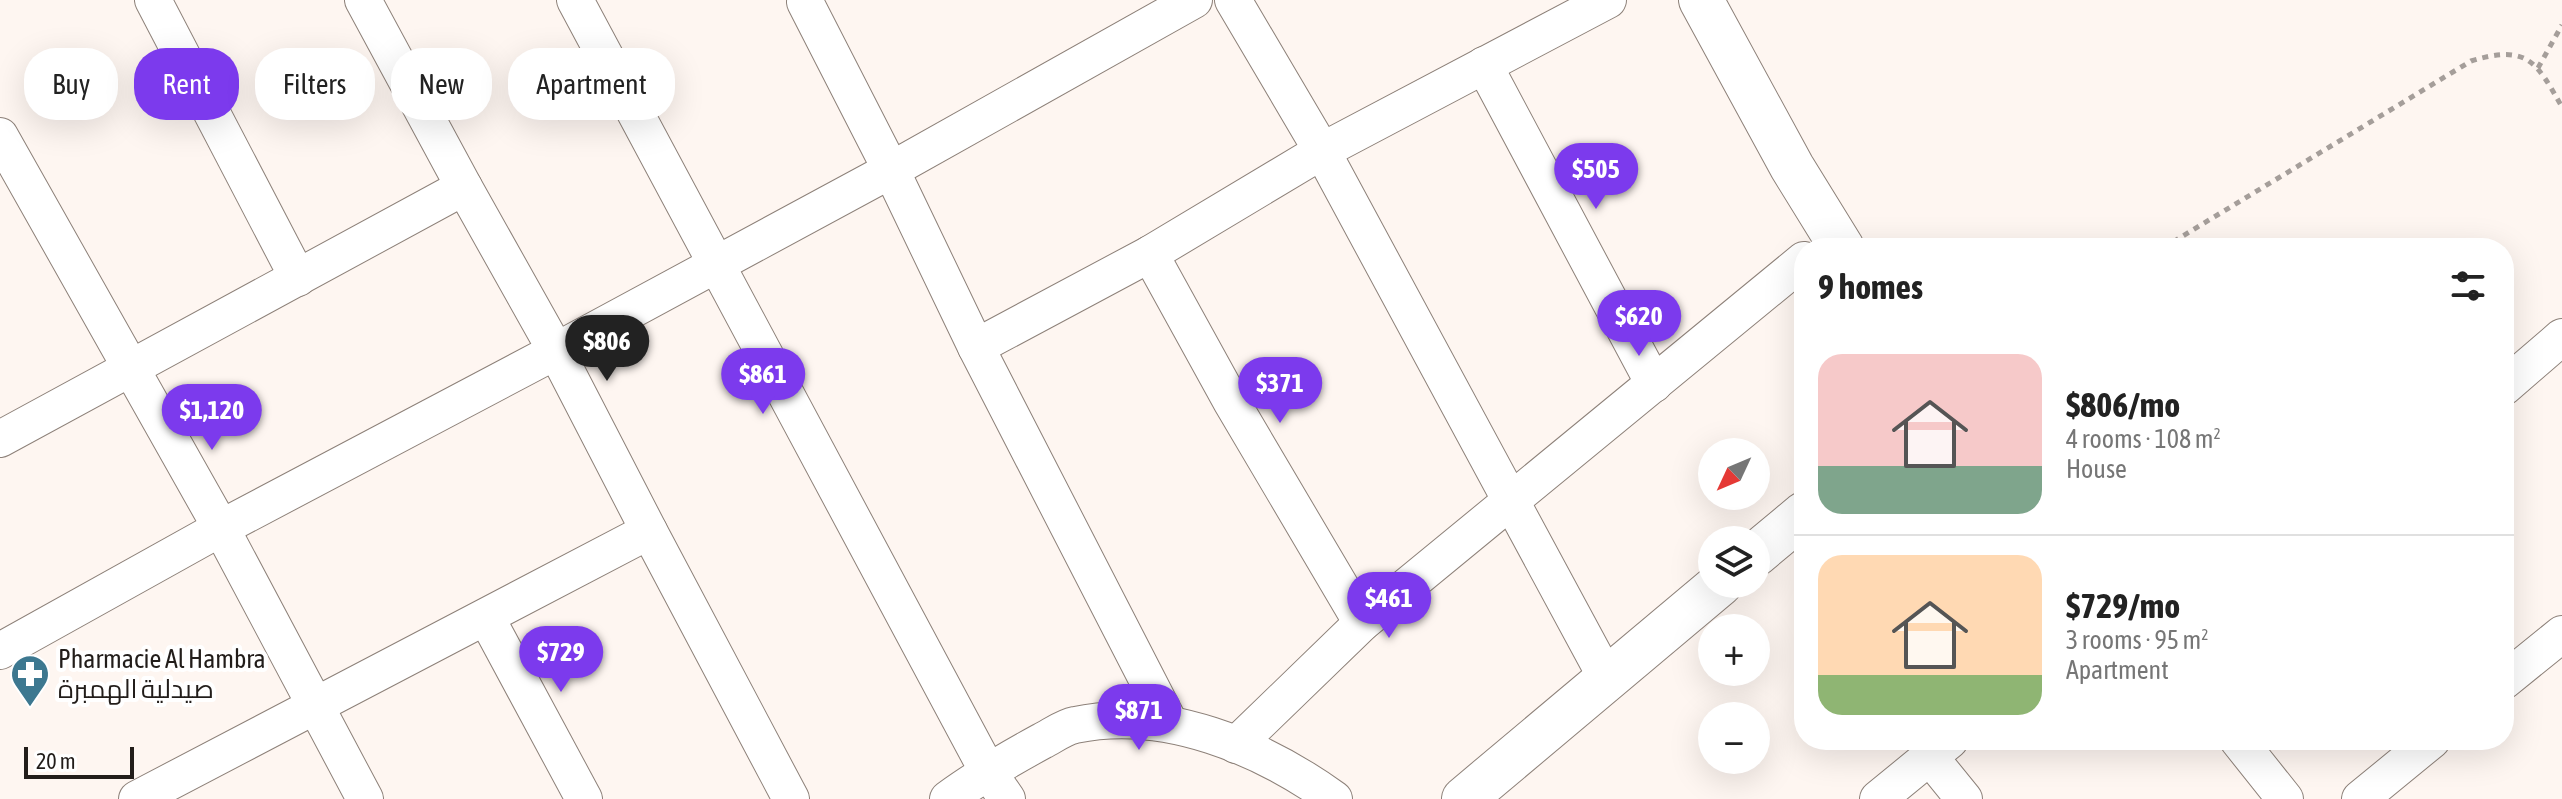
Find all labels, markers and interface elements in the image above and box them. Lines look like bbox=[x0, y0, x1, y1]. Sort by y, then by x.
chip: Buy bbox=[24, 48, 118, 120]
chip: Rent bbox=[134, 48, 239, 120]
chip: Filters bbox=[255, 48, 375, 120]
chip: New bbox=[391, 48, 492, 120]
chip: Apartment bbox=[508, 48, 675, 120]
pin: $505 bbox=[1549, 143, 1643, 211]
text: $505 bbox=[1572, 154, 1620, 184]
icon: filters bbox=[2446, 264, 2490, 308]
text: 9 homes bbox=[1818, 267, 1923, 306]
pin: $620 bbox=[1592, 290, 1686, 358]
text: $620 bbox=[1615, 301, 1663, 331]
pin: $806 bbox=[560, 315, 654, 383]
text: $806 bbox=[583, 326, 631, 356]
pin: $861 bbox=[716, 348, 810, 416]
pin: $371 bbox=[1233, 357, 1327, 425]
text: $861 bbox=[739, 359, 787, 389]
text: $371 bbox=[1256, 368, 1304, 398]
pin: $1,120 bbox=[147, 384, 277, 452]
text: $806/mo bbox=[2066, 385, 2180, 424]
icon: home bbox=[1882, 386, 1978, 482]
text: $1,120 bbox=[180, 395, 244, 425]
text: 4 rooms · 108 m² bbox=[2066, 424, 2221, 454]
north arrow bbox=[1698, 438, 1770, 510]
map controls bbox=[1698, 438, 1770, 774]
text: House bbox=[2066, 454, 2127, 484]
button: layers bbox=[1698, 526, 1770, 598]
pin: $461 bbox=[1342, 572, 1436, 640]
text: $461 bbox=[1365, 583, 1413, 613]
text: $729/mo bbox=[2066, 586, 2180, 625]
icon: home bbox=[1882, 587, 1978, 683]
button: + bbox=[1698, 614, 1770, 686]
text: 3 rooms · 95 m² bbox=[2066, 625, 2208, 655]
pin: $729 bbox=[514, 626, 608, 694]
text: $729 bbox=[537, 637, 585, 667]
place label: Pharmacie Al Hambra صيدلية الهمبرة bbox=[58, 644, 266, 705]
pharmacy icon: Pharmacie Al Hambra صيدلية الهمبرة bbox=[9, 653, 51, 708]
text: Apartment bbox=[2066, 655, 2169, 685]
pin: $871 bbox=[1092, 684, 1186, 752]
text: $871 bbox=[1115, 695, 1163, 725]
button: − bbox=[1698, 702, 1770, 774]
scale bar bbox=[24, 743, 134, 779]
text: 20 m bbox=[36, 748, 76, 774]

